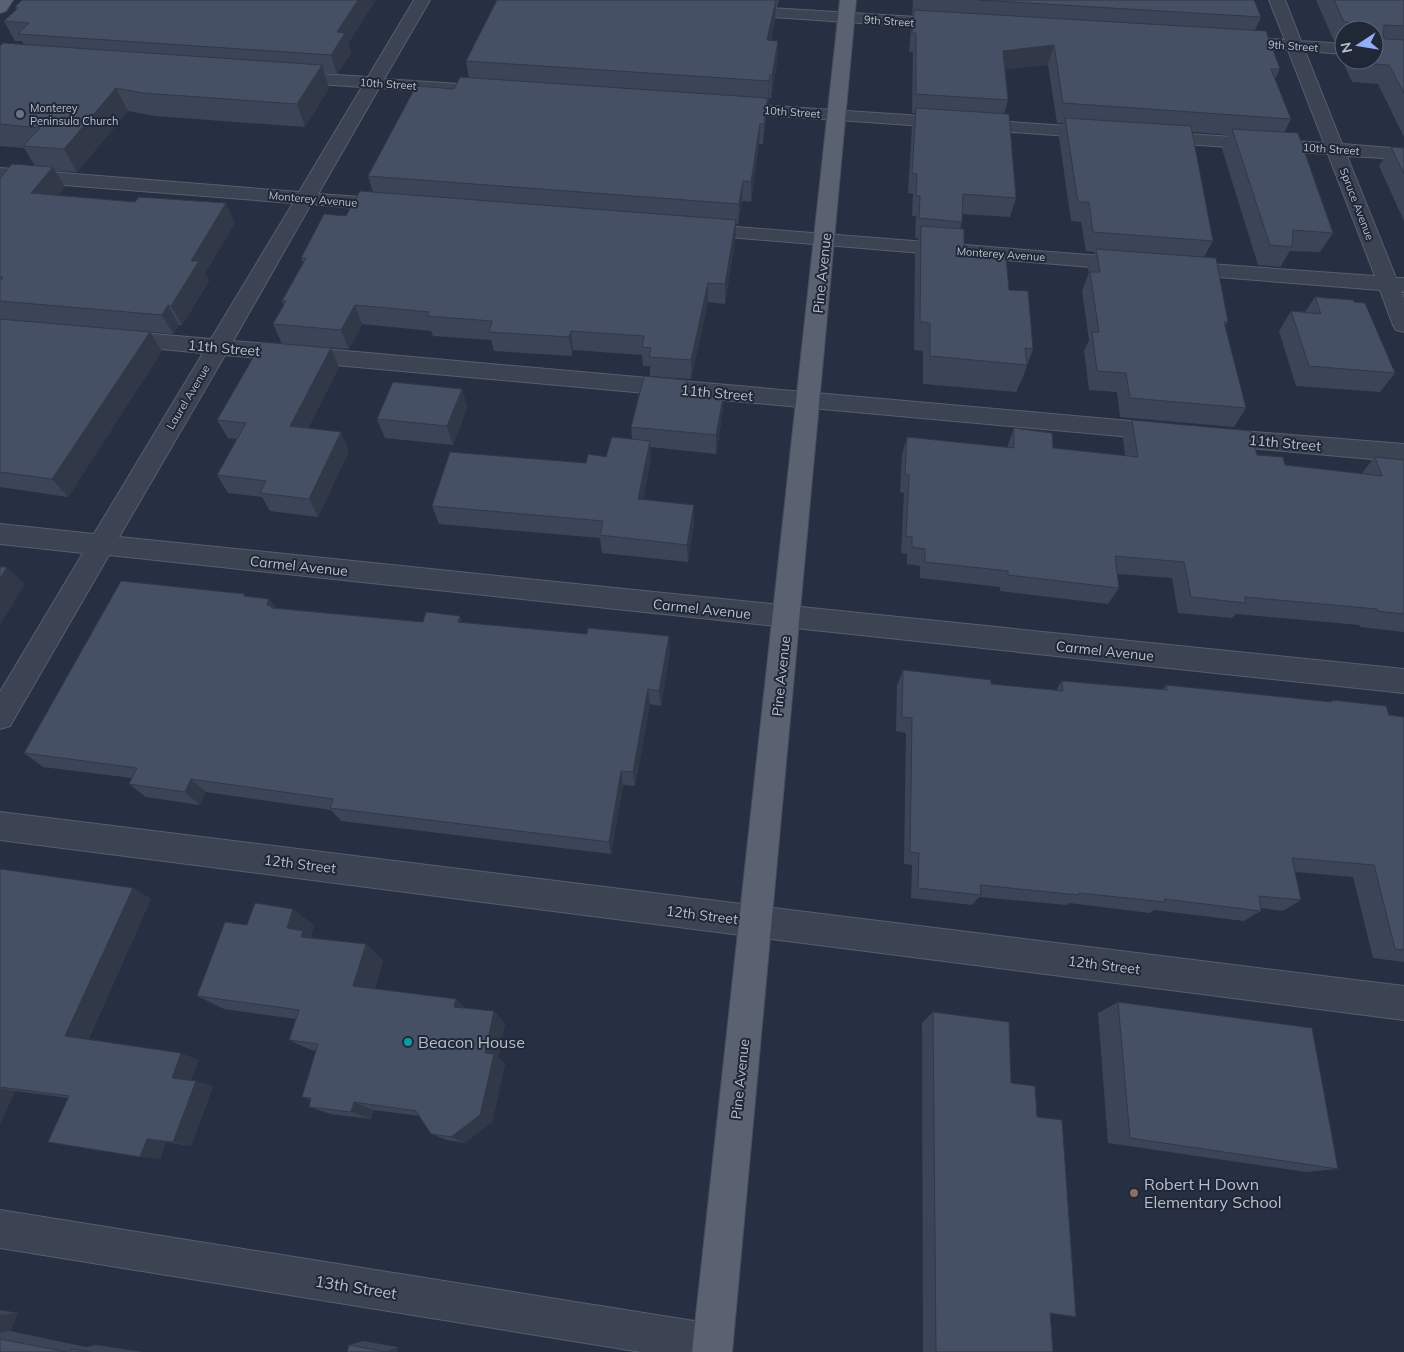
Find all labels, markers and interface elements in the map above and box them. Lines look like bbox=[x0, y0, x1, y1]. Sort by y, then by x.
street label: 9th Street bbox=[863, 12, 915, 30]
north arrow bbox=[1334, 20, 1384, 70]
street label: 9th Street bbox=[1267, 37, 1319, 55]
text: N bbox=[1336, 41, 1356, 55]
street label: 10th Street bbox=[359, 75, 417, 93]
place label: Monterey Peninsula Church bbox=[30, 101, 118, 128]
street label: 10th Street bbox=[763, 103, 821, 121]
marker: Monterey Peninsula Church bbox=[14, 108, 26, 120]
street label: 10th Street bbox=[1302, 140, 1360, 158]
street label: Spruce Avenue bbox=[1337, 166, 1377, 242]
street label: Monterey Avenue bbox=[268, 188, 358, 210]
street label: Pine Avenue bbox=[809, 232, 835, 314]
street label: Monterey Avenue bbox=[956, 244, 1046, 264]
street label: 11th Street bbox=[187, 336, 261, 360]
street label: Laurel Avenue bbox=[163, 362, 213, 432]
street label: 11th Street bbox=[680, 381, 754, 405]
street label: 11th Street bbox=[1248, 431, 1322, 455]
street label: Carmel Avenue bbox=[249, 552, 349, 580]
street label: Carmel Avenue bbox=[652, 595, 752, 623]
street label: Pine Avenue bbox=[768, 635, 794, 717]
street label: Carmel Avenue bbox=[1055, 637, 1155, 665]
street label: 12th Street bbox=[263, 851, 337, 877]
street label: 12th Street bbox=[665, 902, 739, 928]
street label: 12th Street bbox=[1067, 952, 1141, 978]
place label: Beacon House bbox=[418, 1032, 525, 1052]
marker: Beacon House bbox=[402, 1036, 414, 1048]
street label: Pine Avenue bbox=[727, 1038, 753, 1120]
place label: Robert H Down Elementary School bbox=[1144, 1174, 1282, 1212]
marker: Robert H Down Elementary School bbox=[1128, 1187, 1140, 1199]
street label: 13th Street bbox=[314, 1271, 399, 1303]

